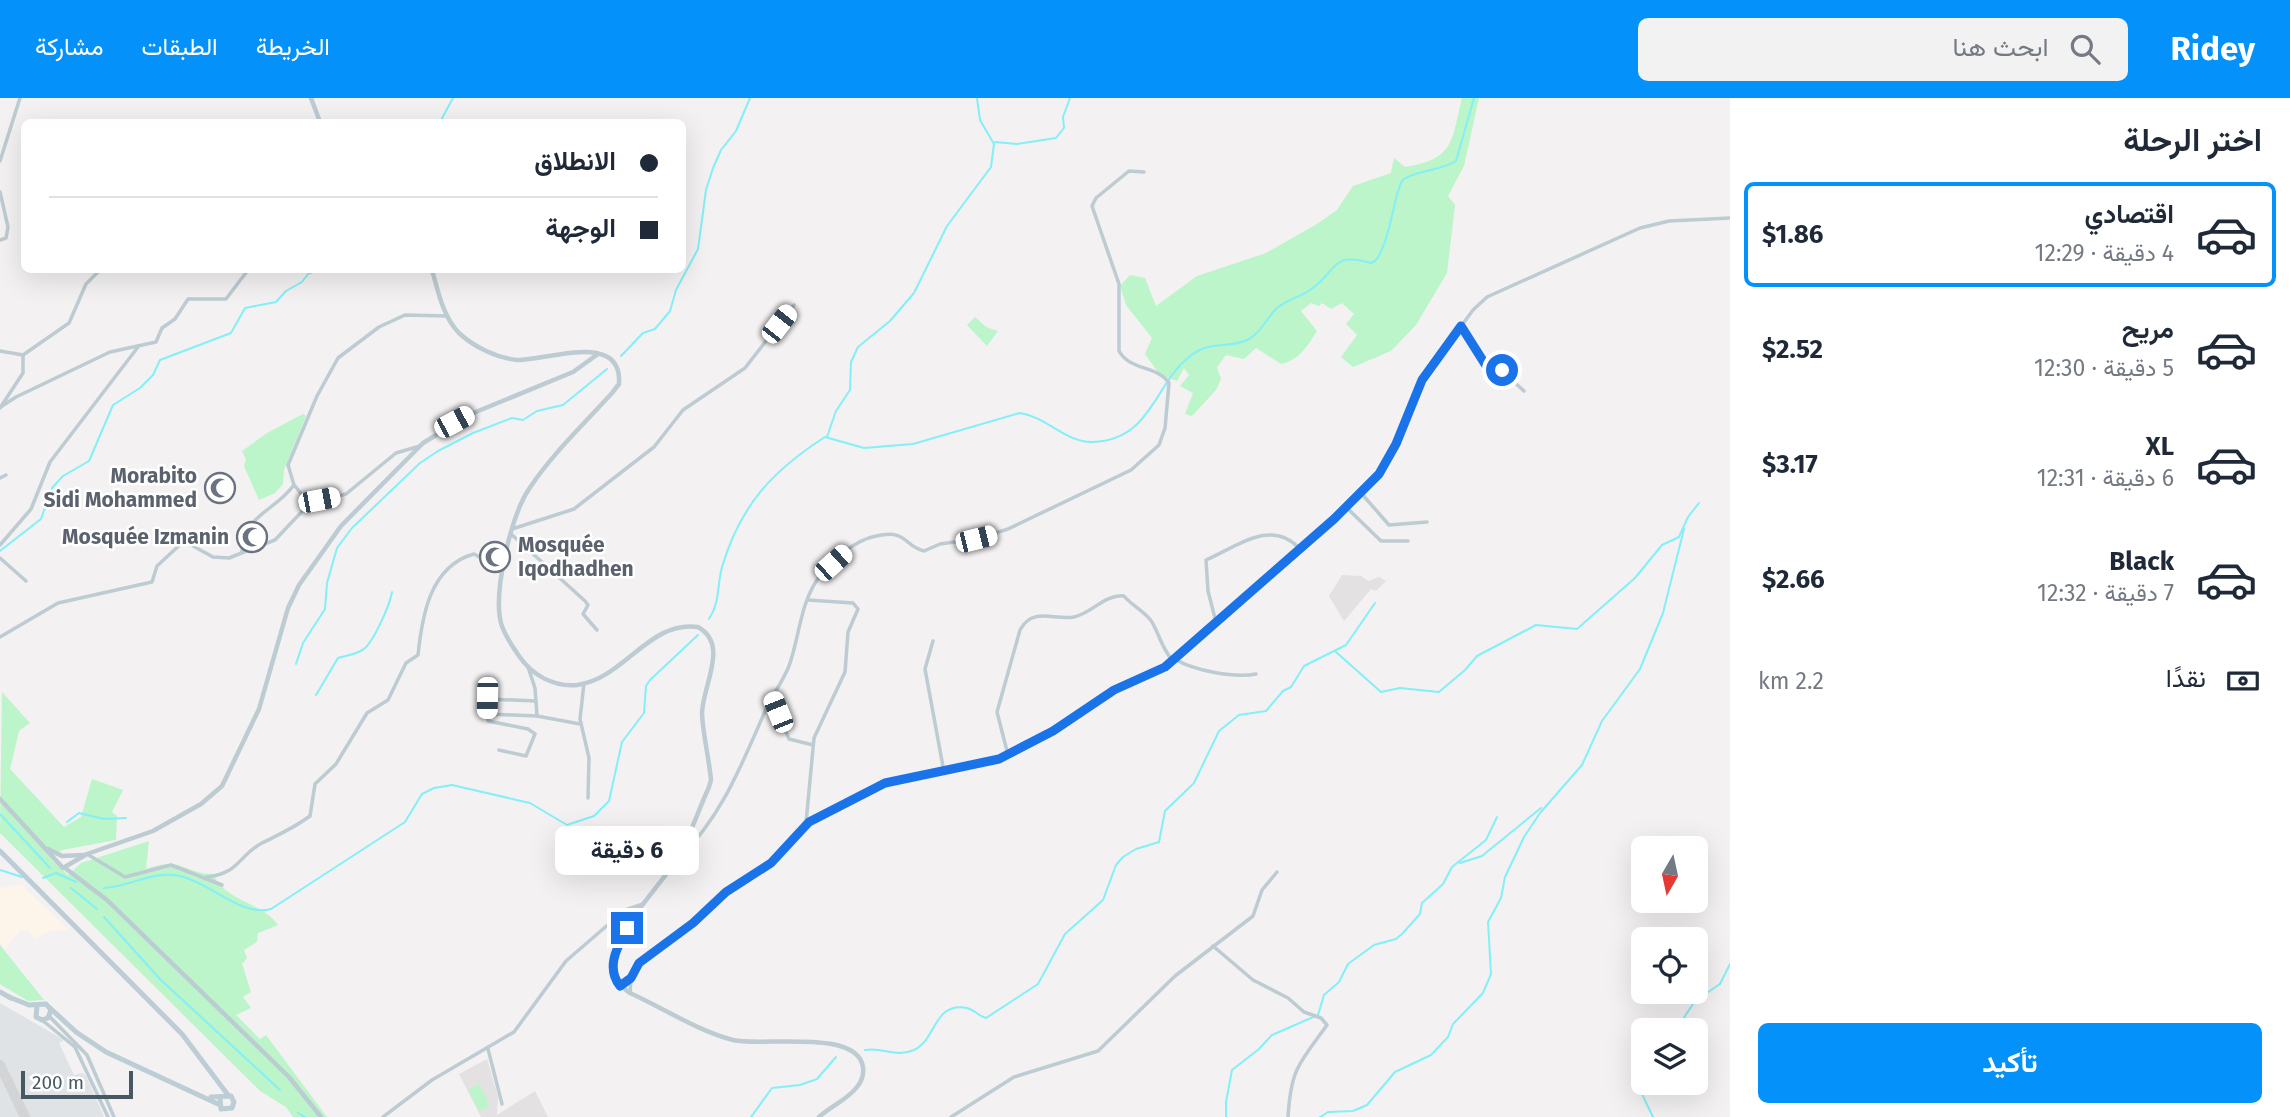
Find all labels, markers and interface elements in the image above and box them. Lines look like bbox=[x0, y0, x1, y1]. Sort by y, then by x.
search box bbox=[1638, 18, 2128, 81]
text: Ridey bbox=[2170, 29, 2255, 69]
icon: search bbox=[2066, 30, 2104, 68]
text: ابحث هنا bbox=[1952, 32, 2048, 63]
text: مشاركة bbox=[35, 33, 103, 61]
text: الطبقات bbox=[141, 33, 218, 61]
text: الخريطة bbox=[256, 33, 330, 61]
text: اختر الرحلة bbox=[2123, 121, 2262, 159]
text: الانطلاق bbox=[534, 146, 616, 177]
text: اقتصادي bbox=[2085, 199, 2174, 230]
icon: car bbox=[2195, 203, 2258, 266]
text: الوجهة bbox=[545, 213, 616, 244]
text: $1.86 bbox=[1762, 219, 1823, 250]
text: 4 دقيقة · 12:29 bbox=[2035, 239, 2174, 267]
car bbox=[758, 301, 801, 347]
text: مريح bbox=[2122, 314, 2174, 345]
icon: car bbox=[2195, 318, 2258, 381]
text: $2.52 bbox=[1762, 334, 1823, 365]
route start bbox=[1486, 354, 1518, 386]
text: 5 دقيقة · 12:30 bbox=[2034, 354, 2174, 382]
car bbox=[431, 403, 478, 441]
text: XL bbox=[2146, 431, 2174, 462]
icon: car bbox=[2195, 433, 2258, 496]
text: $3.17 bbox=[1762, 449, 1818, 480]
place label: Morabito Sidi Mohammed bbox=[43, 463, 197, 513]
text: 6 دقيقة · 12:31 bbox=[2037, 464, 2174, 492]
mosque icon: Morabito Sidi Mohammed bbox=[203, 471, 237, 505]
car bbox=[297, 486, 342, 514]
mosque icon: Mosquée Izmanin bbox=[235, 520, 269, 554]
place label: Mosquée Izmanin bbox=[62, 524, 229, 550]
car bbox=[954, 524, 999, 554]
place label: Mosquée Iqodhadhen bbox=[518, 532, 634, 582]
mosque icon: Mosquée Iqodhadhen bbox=[478, 540, 512, 574]
car bbox=[811, 541, 856, 585]
text: Black bbox=[2109, 546, 2174, 577]
icon: car bbox=[2195, 548, 2258, 611]
text: $2.66 bbox=[1762, 564, 1825, 595]
text: 7 دقيقة · 12:32 bbox=[2037, 579, 2174, 607]
icon: cash bbox=[2224, 662, 2262, 700]
text: نقدًا bbox=[2166, 663, 2206, 694]
text: 2.2 km bbox=[1758, 667, 1824, 695]
car bbox=[477, 677, 498, 719]
car bbox=[761, 689, 796, 735]
callout: 6 دقيقة bbox=[555, 826, 699, 876]
text: 6 دقيقة bbox=[591, 836, 663, 864]
north arrow bbox=[1631, 836, 1708, 914]
map controls bbox=[1631, 836, 1708, 1095]
route end bbox=[611, 912, 643, 944]
button: locate bbox=[1631, 927, 1708, 1004]
button: layers bbox=[1631, 1018, 1708, 1095]
button: تأكيد bbox=[1758, 1023, 2262, 1103]
scale bar bbox=[21, 1068, 133, 1100]
text: 200 m bbox=[32, 1071, 84, 1094]

